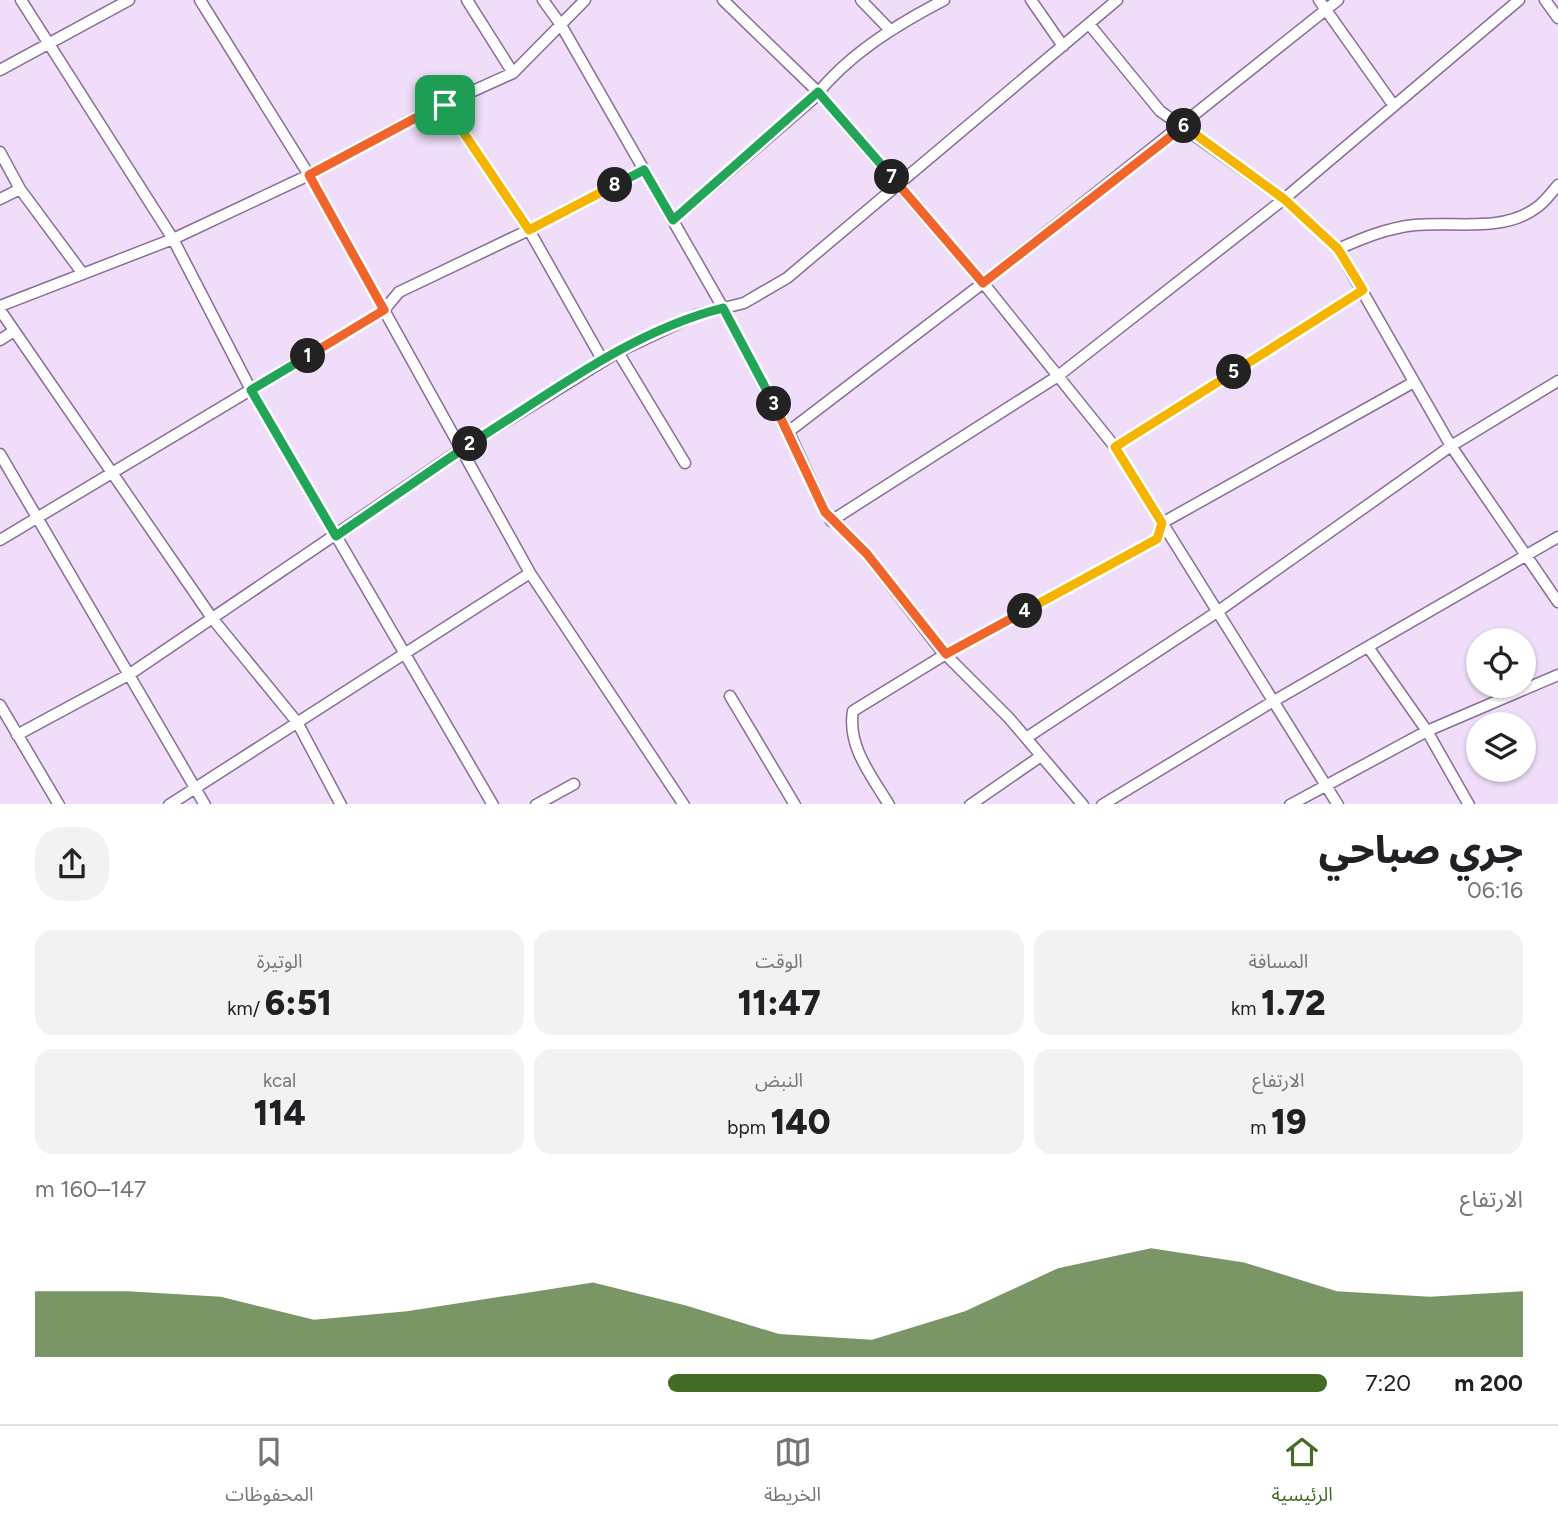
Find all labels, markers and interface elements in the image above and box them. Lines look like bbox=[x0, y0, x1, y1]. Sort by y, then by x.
pin bbox=[415, 75, 475, 135]
icon: arrive bbox=[426, 86, 464, 124]
pin: 6 bbox=[1166, 108, 1202, 144]
text: 6 bbox=[1178, 114, 1189, 137]
pin: 7 bbox=[874, 160, 910, 194]
text: 7 bbox=[886, 165, 897, 188]
pin: 8 bbox=[598, 168, 632, 202]
text: 8 bbox=[609, 173, 620, 196]
pin: 1 bbox=[290, 338, 326, 374]
text: 1 bbox=[303, 344, 312, 367]
pin: 5 bbox=[1216, 354, 1252, 390]
text: 5 bbox=[1228, 360, 1239, 383]
pin: 3 bbox=[756, 386, 792, 422]
text: 3 bbox=[768, 392, 779, 415]
pin: 2 bbox=[452, 426, 488, 462]
text: 2 bbox=[464, 432, 475, 455]
pin: 4 bbox=[1007, 594, 1042, 628]
text: 4 bbox=[1018, 599, 1031, 622]
map controls bbox=[1466, 628, 1536, 782]
button: locate bbox=[1466, 628, 1536, 698]
button: layers bbox=[1466, 712, 1536, 782]
button: share bbox=[35, 827, 109, 901]
text: جري صباحي bbox=[1319, 827, 1523, 873]
text: 06:16 bbox=[1467, 876, 1523, 904]
text: الوتيرة bbox=[257, 950, 303, 973]
text: الوقت bbox=[755, 950, 803, 973]
text: المسافة bbox=[1248, 950, 1308, 973]
text: 6:51 bbox=[265, 982, 332, 1024]
text: 11:47 bbox=[737, 982, 821, 1024]
text: 1.72 bbox=[1261, 982, 1326, 1024]
text: /km bbox=[227, 997, 265, 1020]
text: km bbox=[1231, 997, 1261, 1020]
text: kcal bbox=[263, 1069, 296, 1092]
text: النبض bbox=[755, 1069, 803, 1092]
text: الارتفاع bbox=[1252, 1069, 1304, 1092]
text: 114 bbox=[254, 1092, 306, 1134]
text: 140 bbox=[771, 1101, 831, 1143]
text: 19 bbox=[1271, 1101, 1306, 1143]
text: bpm bbox=[727, 1116, 771, 1139]
text: m bbox=[1250, 1116, 1271, 1139]
text: 147–160 m bbox=[35, 1175, 146, 1203]
text: الارتفاع bbox=[1460, 1185, 1523, 1213]
text: 7:20 bbox=[1365, 1369, 1411, 1397]
text: 200 m bbox=[1454, 1369, 1523, 1397]
tab: المحفوظات bbox=[225, 1433, 313, 1515]
tab: الخريطة bbox=[764, 1433, 821, 1515]
tab: الرئيسية bbox=[1272, 1433, 1333, 1515]

